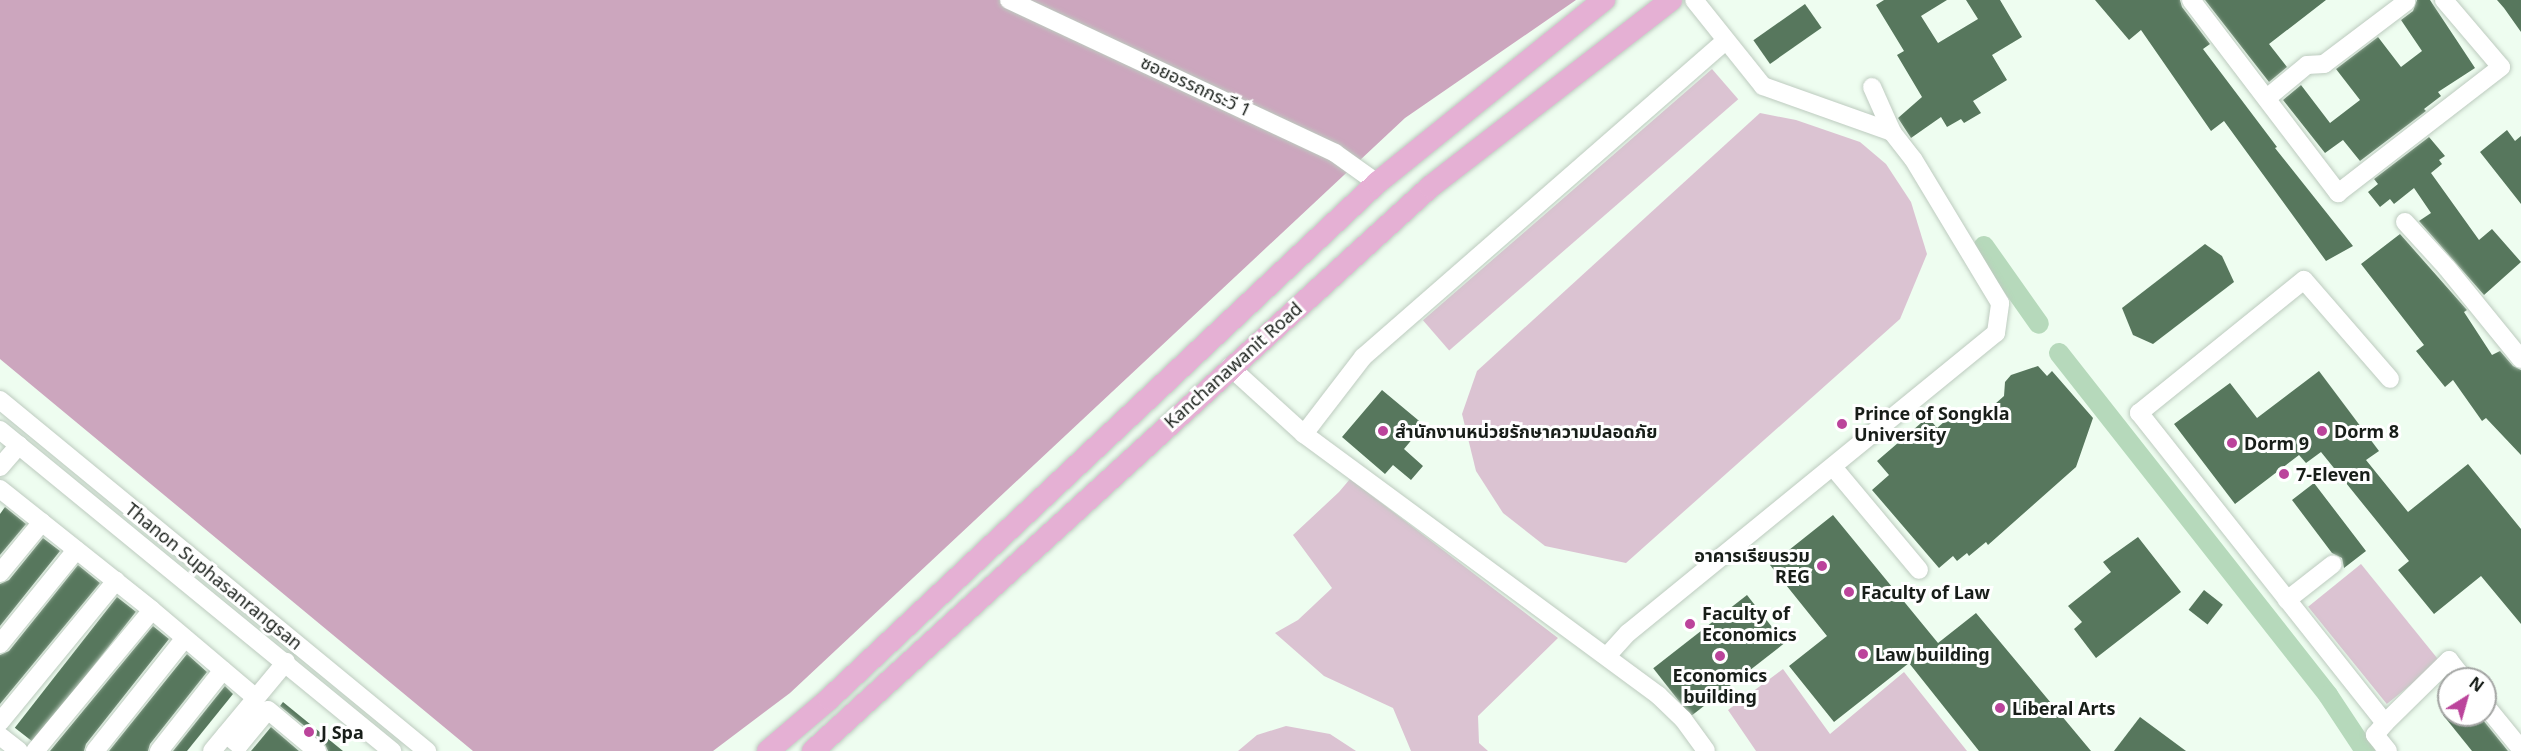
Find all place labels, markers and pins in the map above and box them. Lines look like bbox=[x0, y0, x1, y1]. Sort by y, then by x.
place label: Prince of Songkla University bbox=[1854, 403, 2009, 446]
marker: Prince of Songkla University bbox=[1835, 417, 1849, 431]
place label: สำนักงานหน่วยรักษาความปลอดภัย bbox=[1395, 420, 1657, 442]
place label: Dorm 8 bbox=[2334, 420, 2399, 442]
marker: สำนักงานหน่วยรักษาความปลอดภัย bbox=[1376, 424, 1390, 438]
marker: Dorm 8 bbox=[2315, 424, 2329, 438]
place label: Dorm 9 bbox=[2244, 432, 2309, 454]
marker: Dorm 9 bbox=[2225, 436, 2239, 450]
place label: 7-Eleven bbox=[2296, 463, 2371, 485]
marker: 7-Eleven bbox=[2277, 467, 2291, 481]
place label: อาคารเรียนรวม REG bbox=[1694, 545, 1810, 588]
marker: อาคารเรียนรวม REG bbox=[1815, 559, 1829, 573]
place label: Faculty of Law bbox=[1861, 581, 1990, 603]
marker: Faculty of Law bbox=[1842, 585, 1856, 599]
place label: Faculty of Economics bbox=[1702, 603, 1797, 646]
marker: Faculty of Economics bbox=[1683, 617, 1697, 631]
place label: Law building bbox=[1875, 643, 1990, 665]
marker: Law building bbox=[1856, 647, 1870, 661]
marker: Economics building bbox=[1713, 649, 1727, 663]
place label: Economics building bbox=[1673, 665, 1767, 708]
place label: Liberal Arts bbox=[2012, 697, 2115, 719]
marker: Liberal Arts bbox=[1993, 701, 2007, 715]
place label: J Spa bbox=[321, 721, 364, 743]
marker: J Spa bbox=[302, 725, 316, 739]

